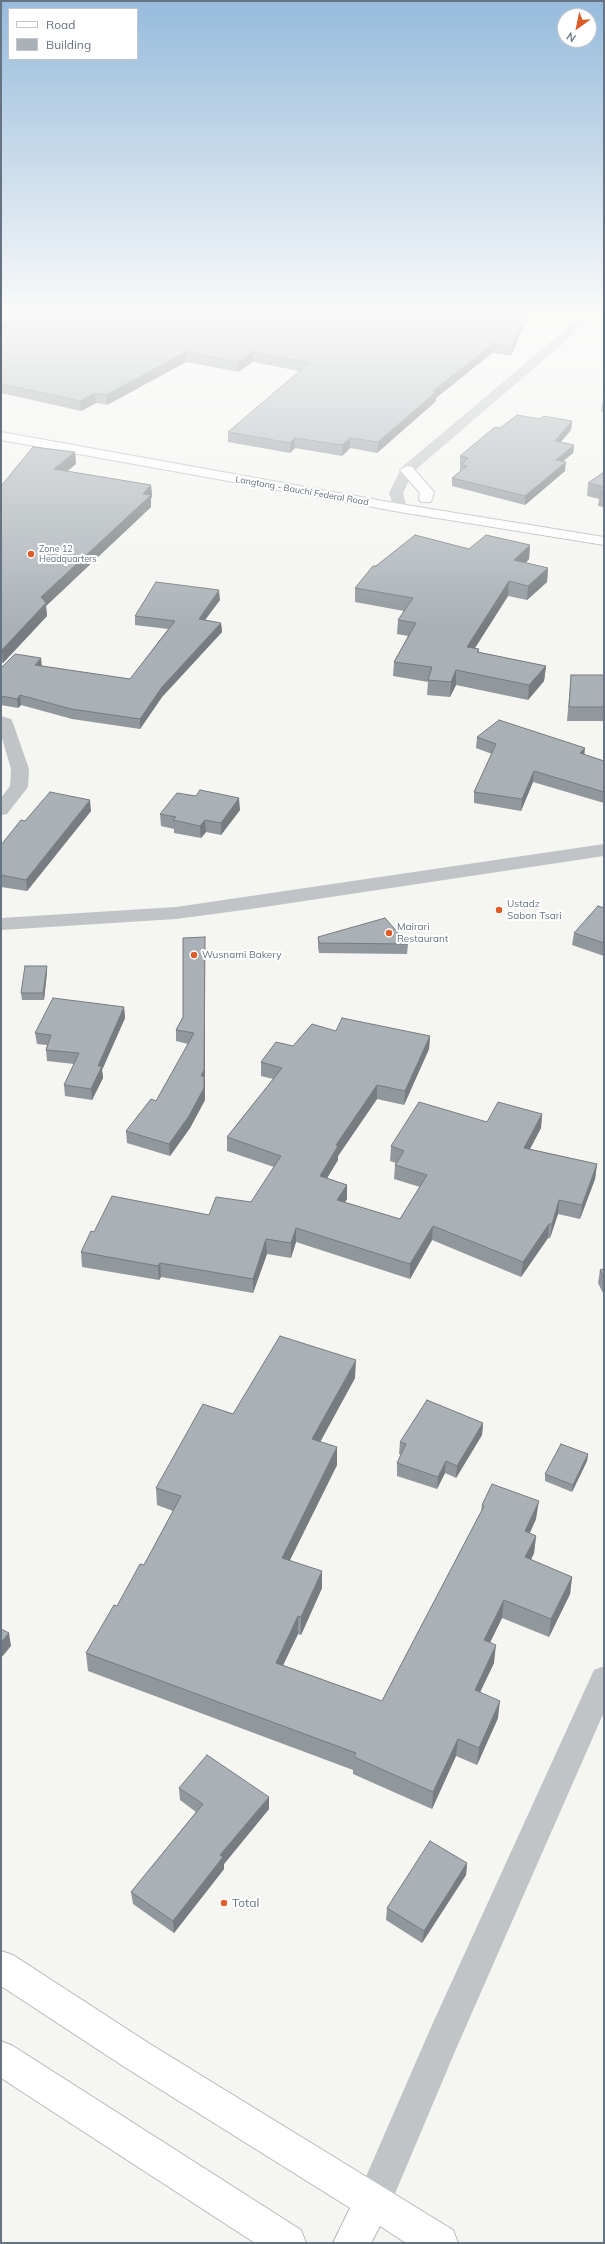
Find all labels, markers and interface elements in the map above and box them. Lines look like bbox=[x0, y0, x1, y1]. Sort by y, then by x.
legend bbox=[8, 8, 138, 60]
north arrow bbox=[557, 8, 597, 48]
text: Road bbox=[46, 17, 75, 32]
text: N bbox=[564, 29, 578, 45]
text: Building bbox=[46, 37, 91, 52]
street label: Langtang - Bauchi Federal Road bbox=[235, 474, 369, 508]
place label: Zone 12 Headquarters bbox=[39, 544, 97, 565]
marker: Zone 12 Headquarters bbox=[26, 549, 36, 559]
place label: Ustadz Sabon Tsari bbox=[507, 898, 562, 922]
marker: Ustadz Sabon Tsari bbox=[494, 905, 504, 915]
place label: Mairari Restaurant bbox=[397, 921, 448, 944]
marker: Mairari Restaurant bbox=[384, 928, 394, 938]
place label: Wusnami Bakery bbox=[202, 949, 281, 961]
marker: Wusnami Bakery bbox=[189, 950, 199, 960]
place label: Total bbox=[232, 1896, 259, 1910]
marker: Total bbox=[219, 1898, 229, 1908]

